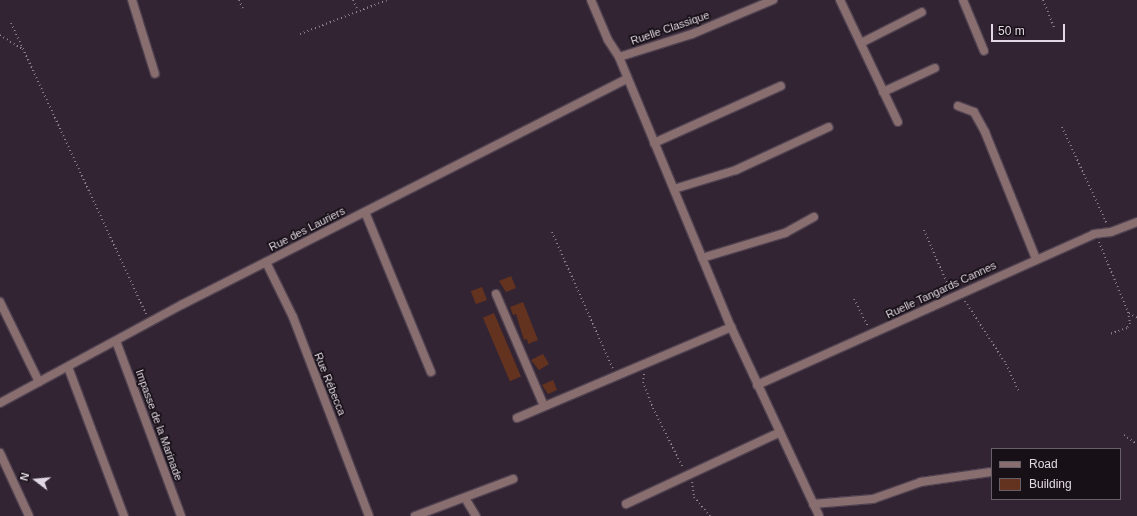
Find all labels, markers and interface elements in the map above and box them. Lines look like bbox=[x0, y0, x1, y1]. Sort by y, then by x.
street label: Ruelle Classique bbox=[629, 8, 711, 48]
scale bar bbox=[993, 16, 1067, 42]
text: 50 m bbox=[998, 24, 1025, 38]
street label: Rue des Lauriers bbox=[267, 204, 347, 254]
street label: Ruelle Tangards Cannes bbox=[884, 259, 998, 321]
street label: Rue Rébecca bbox=[311, 351, 349, 417]
street label: Impasse de la Marinade bbox=[133, 368, 185, 482]
legend bbox=[991, 448, 1121, 500]
text: Road bbox=[1029, 457, 1058, 471]
north arrow bbox=[16, 460, 56, 500]
text: N bbox=[18, 471, 31, 482]
text: Building bbox=[1029, 477, 1072, 491]

